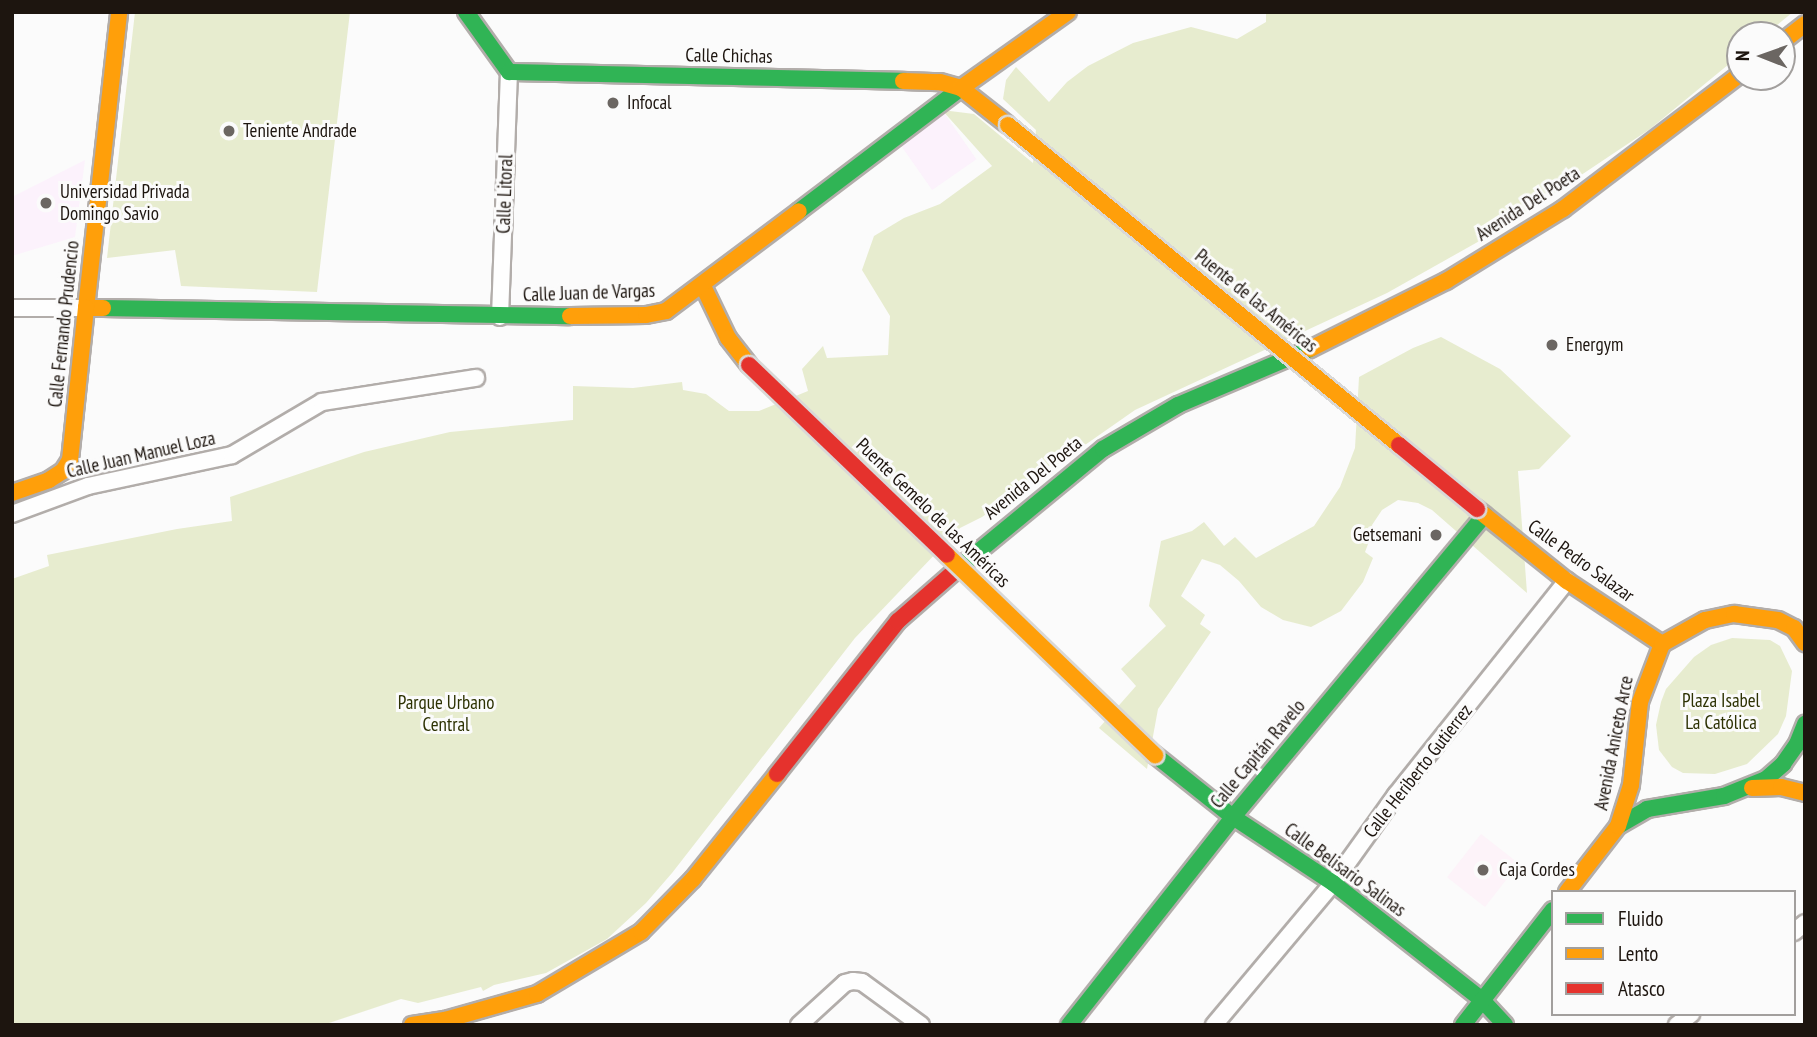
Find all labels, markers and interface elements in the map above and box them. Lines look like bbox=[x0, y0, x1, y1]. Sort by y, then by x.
north arrow bbox=[1726, 21, 1796, 91]
street label: Calle Chichas bbox=[685, 44, 773, 68]
text: N bbox=[1730, 50, 1754, 61]
place label: Infocal bbox=[627, 92, 671, 114]
marker: Infocal bbox=[605, 95, 621, 111]
place label: Teniente Andrade bbox=[243, 120, 357, 142]
marker: Teniente Andrade bbox=[221, 123, 237, 139]
street label: Calle Litoral bbox=[492, 154, 518, 234]
street label: Avenida Del Poeta bbox=[1472, 162, 1584, 246]
place label: Universidad Privada Domingo Savio bbox=[60, 181, 190, 225]
marker: Universidad Privada Domingo Savio bbox=[38, 195, 54, 211]
street label: Calle Fernando Prudencio bbox=[44, 240, 84, 408]
street label: Puente de las Américas bbox=[1190, 245, 1322, 357]
street label: Calle Juan de Vargas bbox=[522, 279, 656, 307]
place label: Energym bbox=[1566, 334, 1623, 356]
marker: Energym bbox=[1544, 337, 1560, 353]
street label: Calle Juan Manuel Loza bbox=[65, 427, 217, 483]
street label: Avenida Del Poeta bbox=[980, 432, 1086, 524]
street label: Puente Gemelo de las Américas bbox=[851, 433, 1015, 593]
street label: Calle Pedro Salazar bbox=[1523, 515, 1639, 607]
place label: Getsemani bbox=[1353, 524, 1422, 546]
marker: Getsemani bbox=[1428, 527, 1444, 543]
street label: Avenida Aniceto Arce bbox=[1590, 673, 1638, 813]
park label: Plaza Isabel La Católica bbox=[1682, 690, 1760, 734]
park label: Parque Urbano Central bbox=[398, 692, 494, 736]
street label: Calle Capitán Ravelo bbox=[1206, 695, 1310, 813]
street label: Calle Heriberto Gutierrez bbox=[1359, 700, 1477, 842]
street label: Calle Belisario Salinas bbox=[1280, 818, 1410, 922]
place label: Caja Cordes bbox=[1499, 859, 1575, 881]
marker: Caja Cordes bbox=[1473, 860, 1493, 880]
legend bbox=[1551, 890, 1796, 1016]
text: Fluido bbox=[1618, 905, 1663, 932]
text: Lento bbox=[1618, 940, 1658, 967]
text: Atasco bbox=[1618, 975, 1665, 1002]

